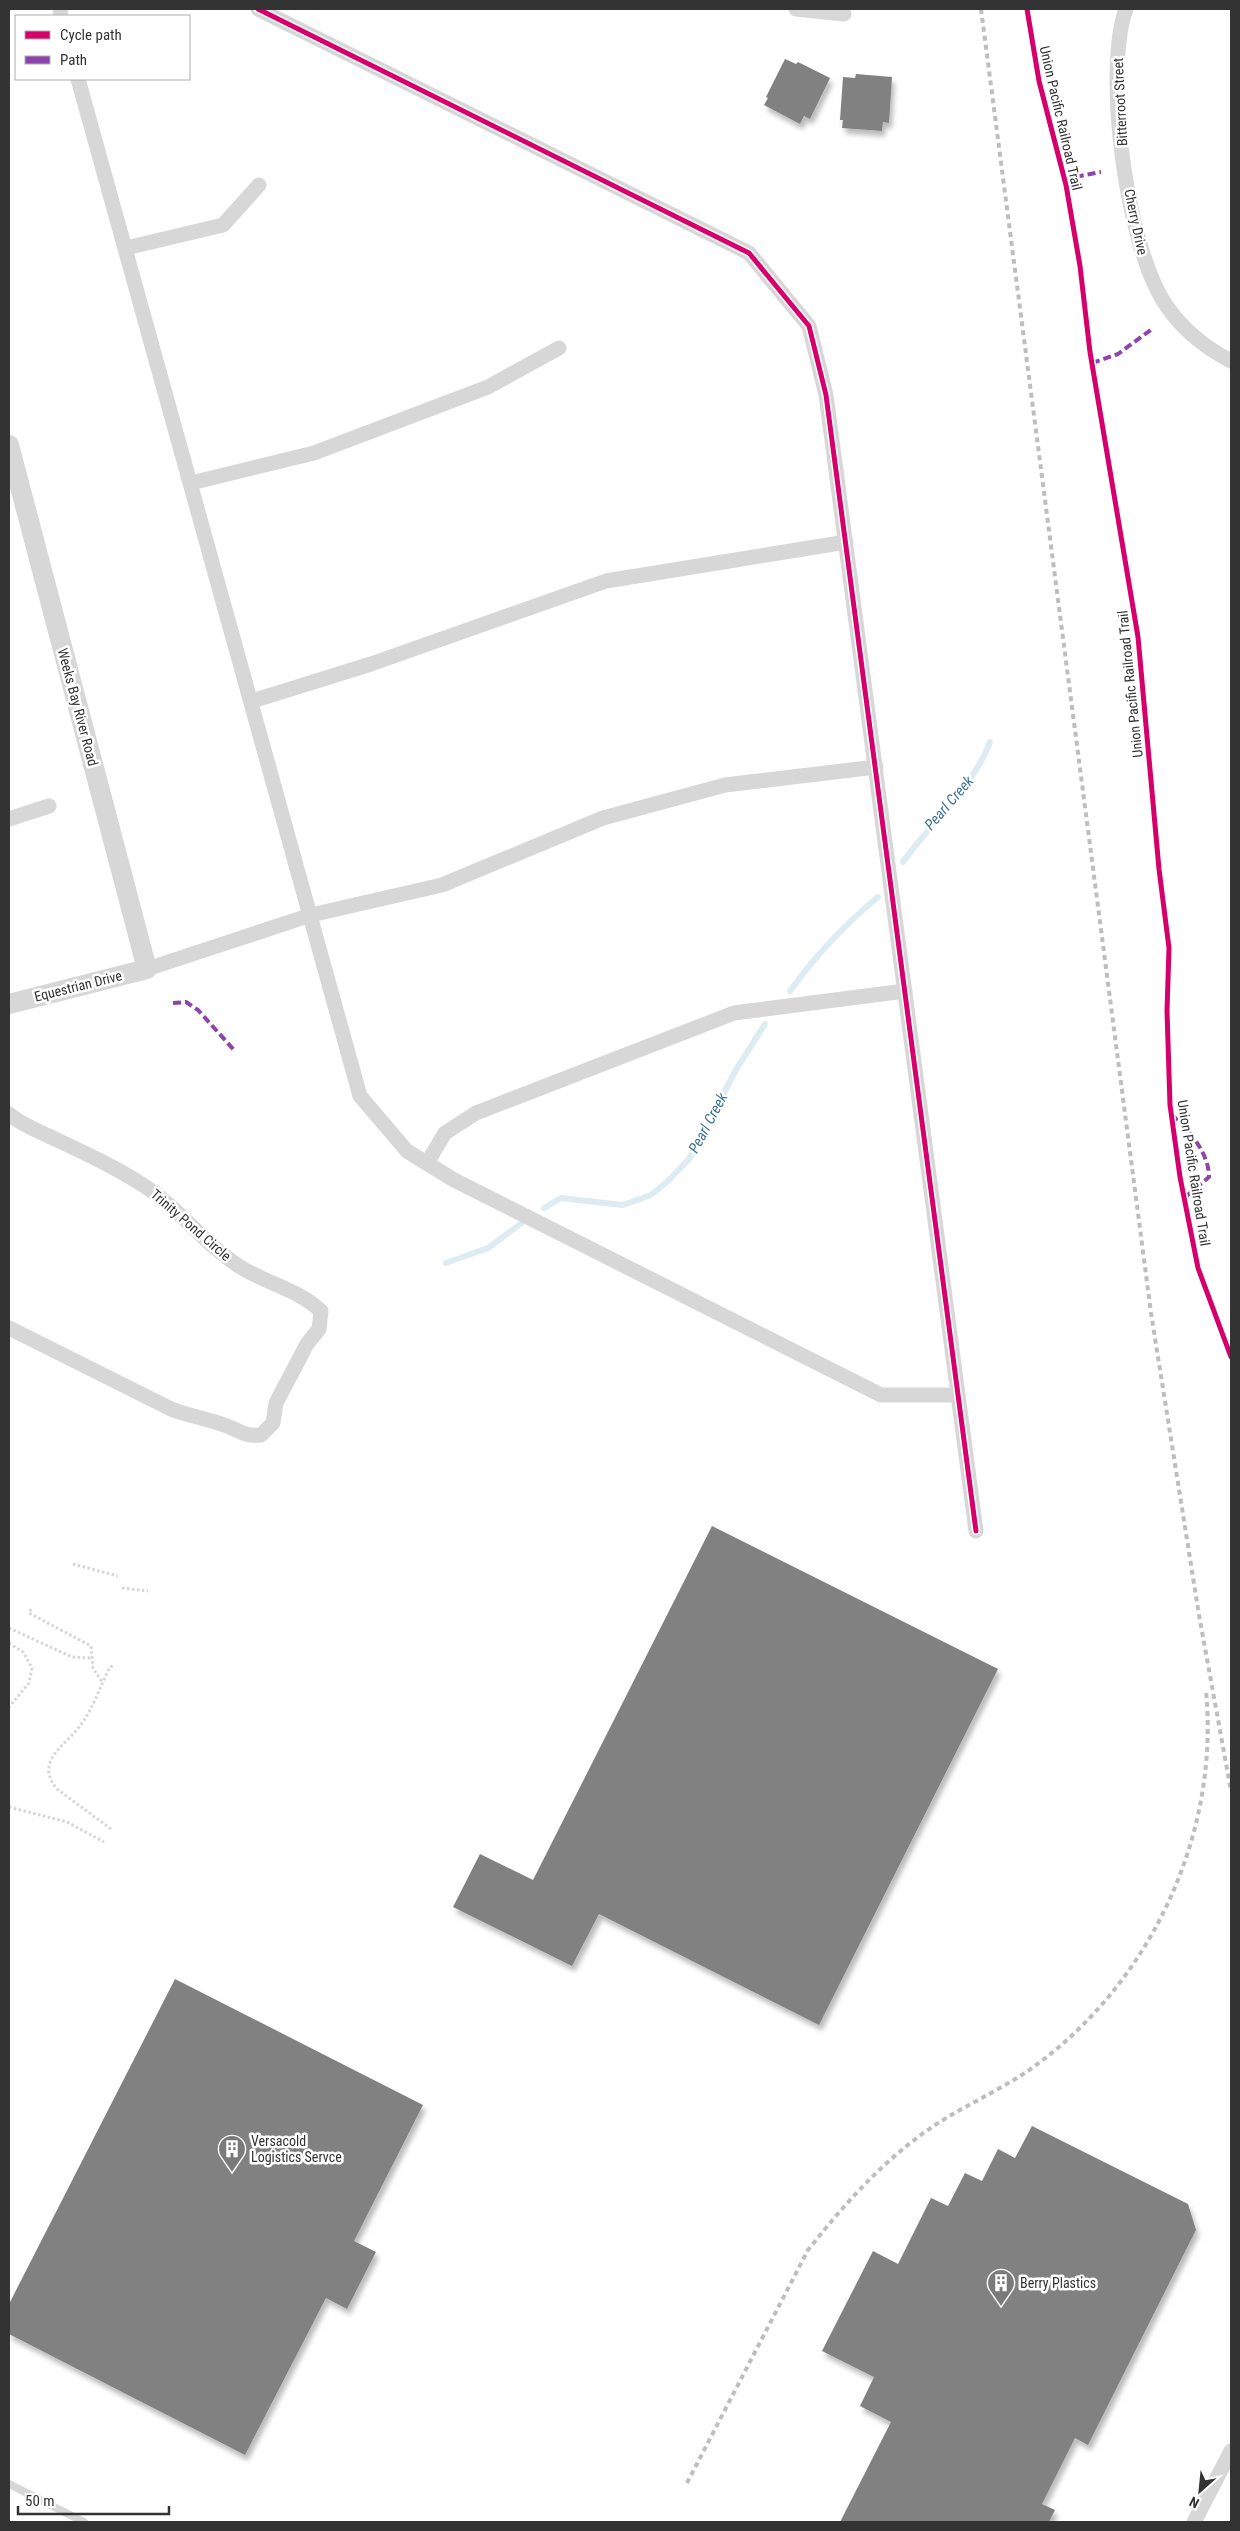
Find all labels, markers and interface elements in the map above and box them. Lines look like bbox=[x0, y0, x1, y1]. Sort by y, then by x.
legend bbox=[15, 15, 190, 80]
text: Cycle path bbox=[60, 26, 122, 44]
street label: Union Pacific Railroad Trail bbox=[1037, 44, 1085, 192]
text: Path bbox=[60, 51, 87, 69]
street label: Bitterroot Street bbox=[1110, 57, 1130, 147]
street label: Cherry Drive bbox=[1121, 188, 1151, 257]
street label: Union Pacific Railroad Trail bbox=[1114, 610, 1146, 758]
street label: Weeks Bay River Road bbox=[55, 646, 101, 768]
water label: Pearl Creek bbox=[921, 772, 978, 834]
street label: Equestrian Drive bbox=[32, 967, 124, 1005]
water label: Pearl Creek bbox=[685, 1089, 732, 1156]
street label: Union Pacific Railroad Trail bbox=[1175, 1099, 1213, 1247]
street label: Trinity Pond Circle bbox=[148, 1186, 235, 1264]
place label: Versacold Logistics Servce bbox=[251, 2133, 342, 2165]
building icon: Versacold Logistics Servce bbox=[217, 2134, 247, 2173]
building icon: Berry Plastics bbox=[986, 2268, 1016, 2307]
place label: Berry Plastics bbox=[1020, 2275, 1096, 2291]
north arrow bbox=[1175, 2466, 1225, 2516]
scale bar bbox=[18, 2484, 169, 2516]
text: 50 m bbox=[25, 2492, 55, 2510]
text: N bbox=[1187, 2494, 1202, 2512]

